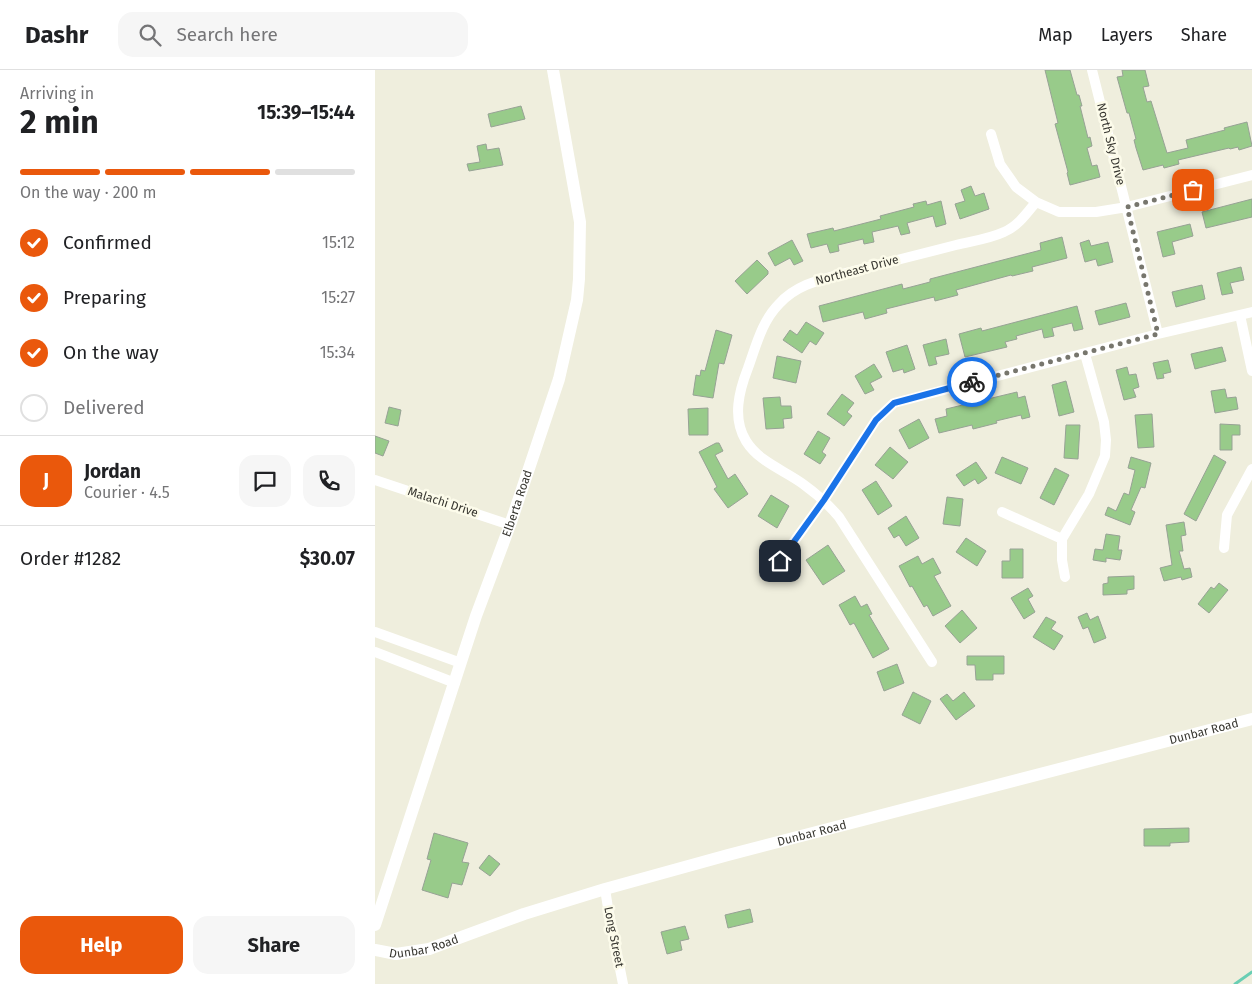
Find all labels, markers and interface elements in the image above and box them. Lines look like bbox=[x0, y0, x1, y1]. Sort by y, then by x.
search box bbox=[118, 12, 468, 57]
text: Dashr bbox=[25, 21, 88, 49]
icon: search bbox=[136, 21, 164, 49]
text: Search here bbox=[176, 23, 278, 46]
text: Map bbox=[1038, 24, 1073, 46]
text: Layers bbox=[1101, 24, 1153, 46]
text: Share bbox=[1181, 24, 1227, 46]
text: Arriving in bbox=[20, 84, 94, 103]
text: 15:39–15:44 bbox=[257, 101, 355, 124]
street label: North Sky Drive bbox=[1094, 101, 1128, 187]
text: 2 min bbox=[20, 103, 99, 141]
pin bbox=[1172, 169, 1214, 211]
icon: bag bbox=[1179, 176, 1207, 204]
text: On the way · 200 m bbox=[20, 183, 156, 202]
icon: check bbox=[20, 229, 48, 257]
text: Confirmed bbox=[63, 231, 152, 254]
text: 15:12 bbox=[322, 233, 355, 252]
street label: Northeast Drive bbox=[814, 252, 900, 288]
icon: check bbox=[20, 284, 48, 312]
text: Preparing bbox=[63, 286, 146, 309]
text: 15:27 bbox=[321, 288, 355, 307]
icon: check bbox=[20, 339, 48, 367]
text: On the way bbox=[63, 341, 159, 364]
text: 15:34 bbox=[320, 343, 355, 362]
courier bbox=[947, 357, 997, 407]
icon: bike bbox=[958, 368, 986, 396]
text: Delivered bbox=[63, 396, 145, 419]
button: chat bbox=[239, 455, 291, 507]
button: phone bbox=[303, 455, 355, 507]
text: Jordan bbox=[84, 460, 141, 483]
street label: Elberta Road bbox=[499, 468, 535, 539]
text: J bbox=[43, 469, 49, 492]
text: Courier · 4.5 bbox=[84, 483, 170, 502]
street label: Malachi Drive bbox=[406, 484, 480, 520]
pin bbox=[759, 540, 801, 582]
text: Order #1282 bbox=[20, 547, 121, 570]
text: $30.07 bbox=[300, 547, 355, 570]
icon: home bbox=[766, 547, 794, 575]
street label: Dunbar Road bbox=[1168, 716, 1240, 747]
street label: Dunbar Road bbox=[776, 818, 848, 849]
street label: Long Street bbox=[601, 905, 627, 969]
button: Help bbox=[20, 916, 183, 974]
button: Share bbox=[193, 916, 355, 974]
street label: Dunbar Road bbox=[388, 932, 460, 961]

